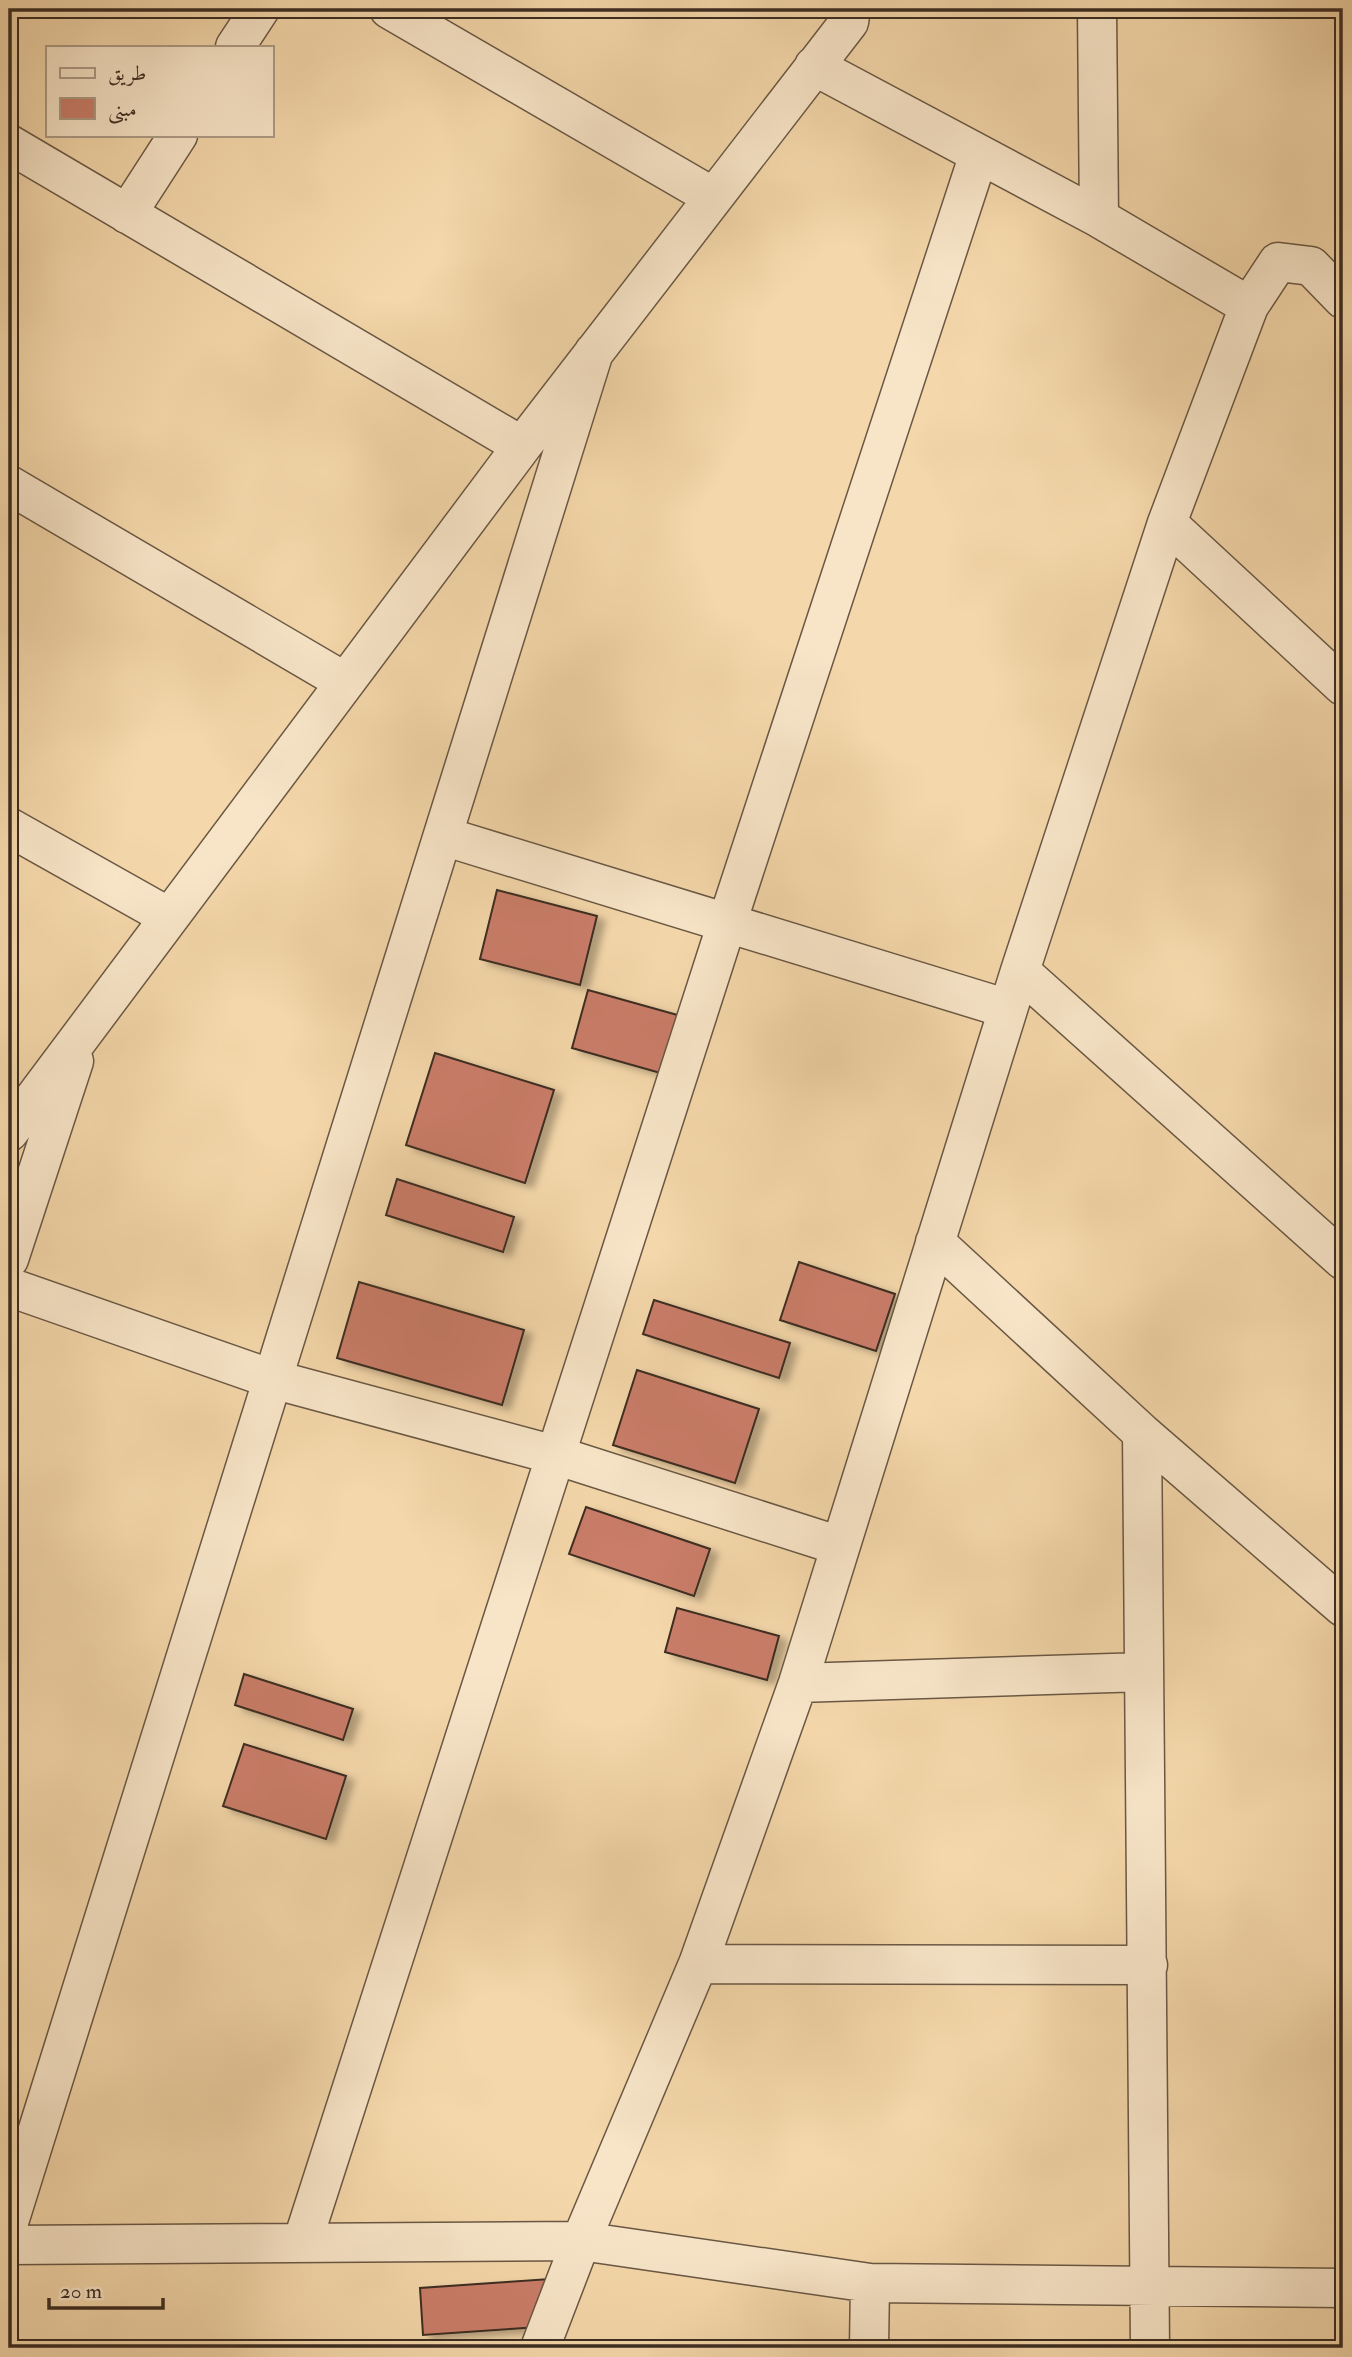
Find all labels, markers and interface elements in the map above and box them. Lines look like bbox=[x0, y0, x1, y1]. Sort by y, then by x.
legend bbox=[46, 46, 273, 136]
text: طريق bbox=[108, 60, 146, 87]
text: مبنى bbox=[108, 96, 137, 124]
scale bar bbox=[49, 2266, 163, 2310]
text: 20 m bbox=[60, 2278, 102, 2305]

